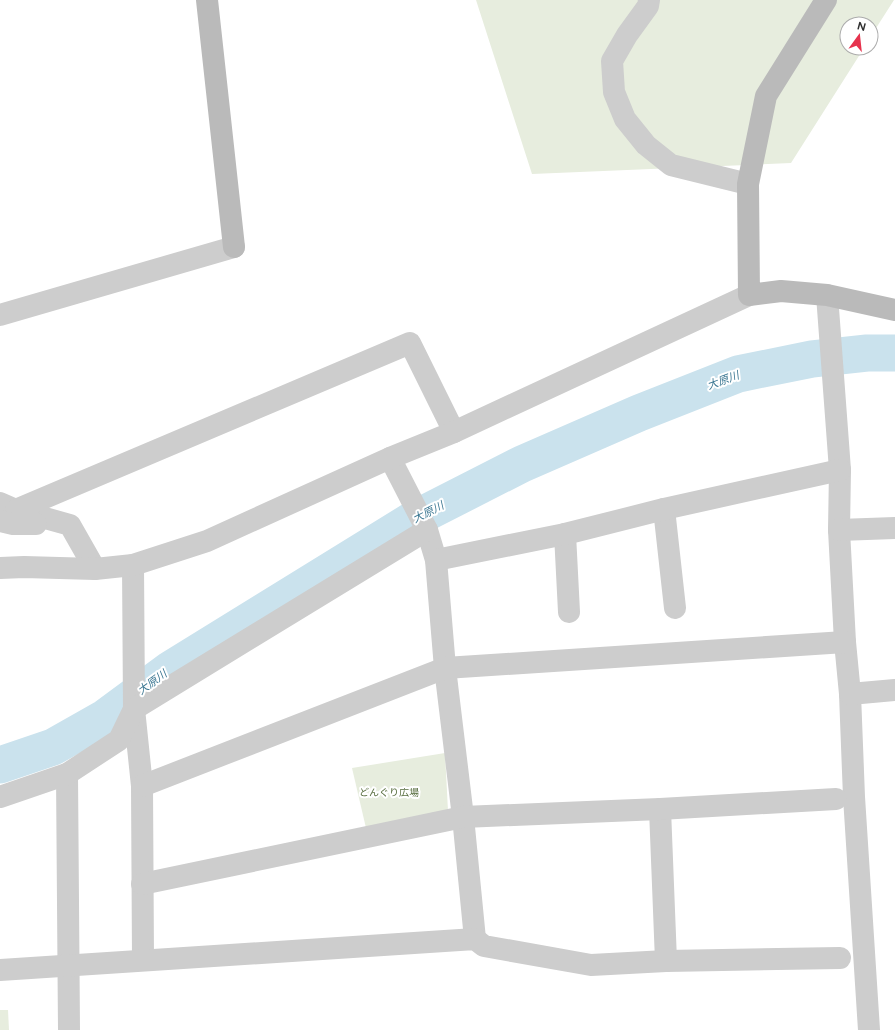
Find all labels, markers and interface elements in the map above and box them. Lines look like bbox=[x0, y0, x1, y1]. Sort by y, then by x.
north arrow bbox=[839, 16, 879, 56]
text: N bbox=[856, 19, 867, 34]
water label: 大原川 bbox=[705, 368, 742, 392]
water label: 大原川 bbox=[411, 499, 447, 526]
water label: 大原川 bbox=[135, 667, 170, 697]
park label: どんぐり広場 bbox=[359, 786, 419, 799]

